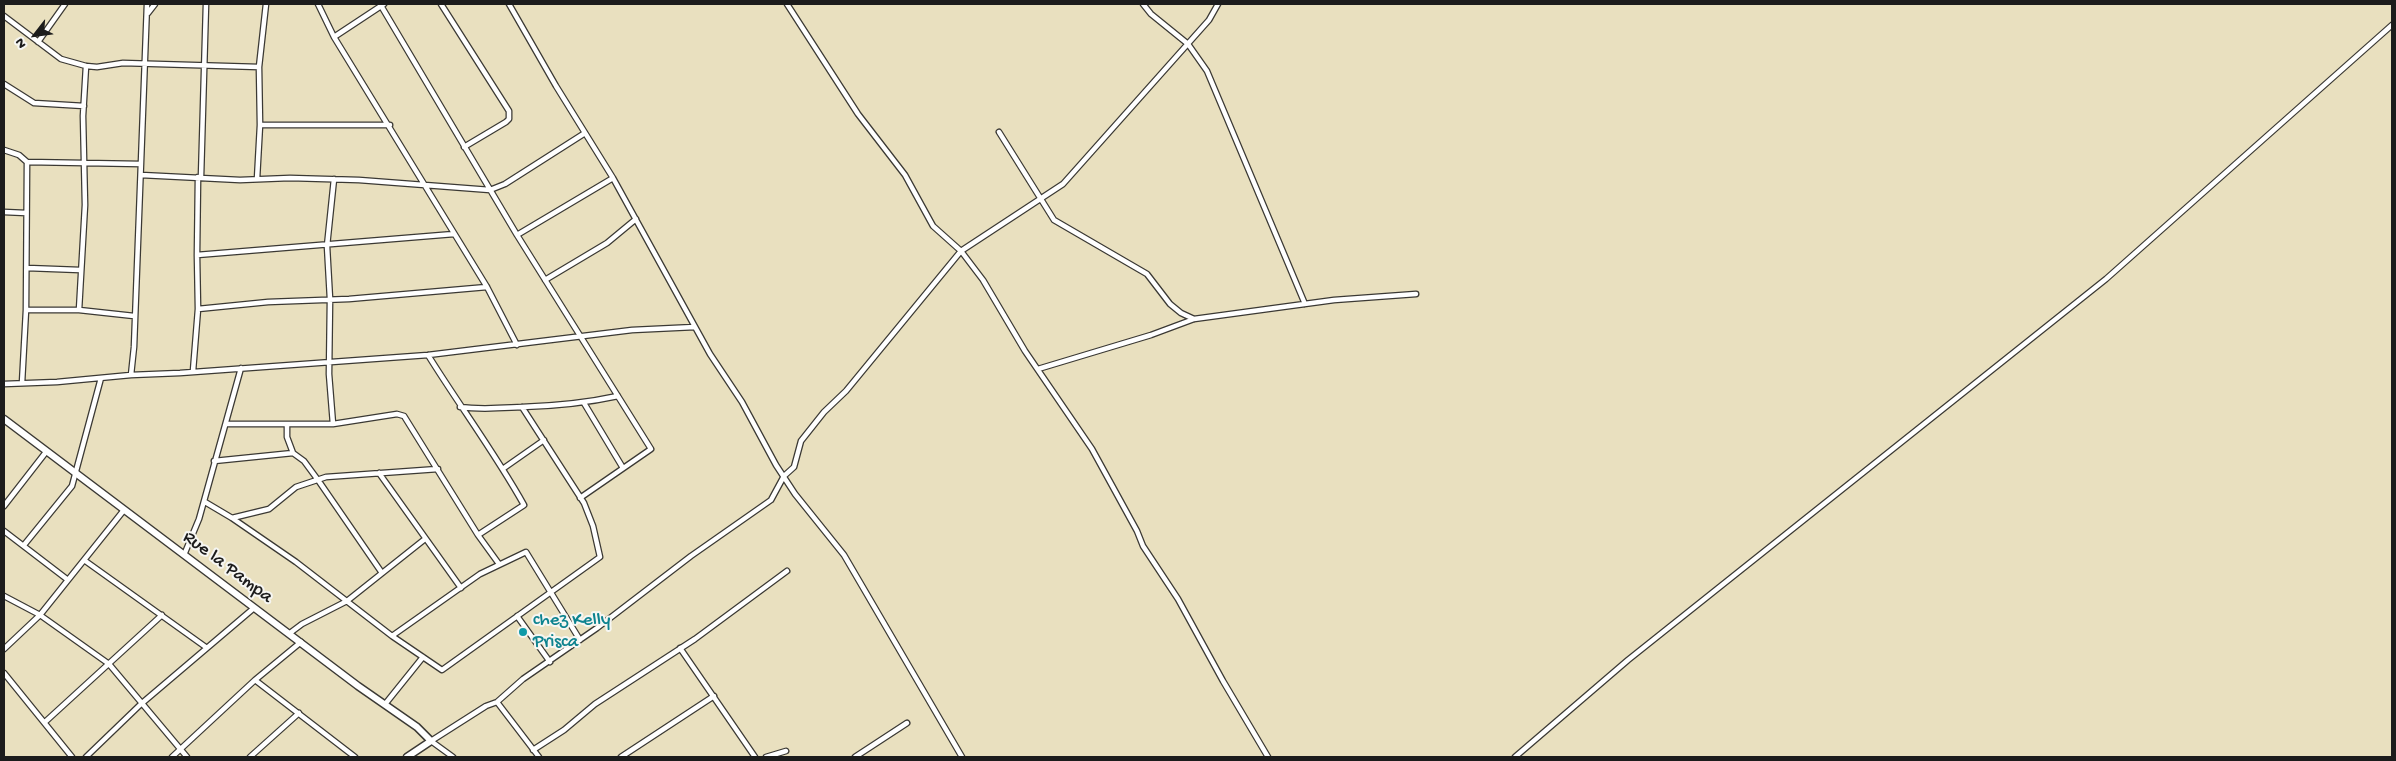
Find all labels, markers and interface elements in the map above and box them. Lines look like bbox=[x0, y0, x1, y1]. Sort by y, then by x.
north arrow bbox=[10, 10, 60, 60]
text: N bbox=[12, 35, 31, 51]
street label: Rue la Pampa bbox=[177, 527, 277, 609]
place label: chez Kelly Prisca bbox=[533, 610, 610, 654]
marker: chez Kelly Prisca bbox=[517, 626, 529, 638]

